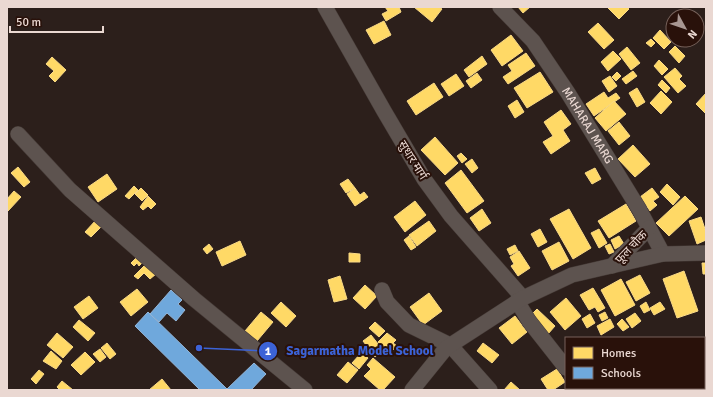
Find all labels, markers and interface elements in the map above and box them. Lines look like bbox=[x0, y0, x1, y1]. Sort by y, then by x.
scale bar bbox=[10, 8, 103, 34]
north arrow bbox=[665, 8, 705, 48]
text: 50 m bbox=[16, 15, 41, 30]
text: N bbox=[685, 27, 700, 41]
street label: MAHARAJ MARG bbox=[558, 84, 617, 167]
street label: सुधार मार्ग bbox=[395, 138, 431, 183]
street label: फूल चौक bbox=[611, 227, 651, 267]
legend bbox=[565, 337, 705, 389]
callout: Sagarmatha Model School bbox=[258, 338, 441, 363]
text: Sagarmatha Model School bbox=[286, 343, 434, 359]
text: 1 bbox=[265, 344, 272, 359]
text: Homes bbox=[601, 346, 636, 361]
text: Schools bbox=[601, 366, 641, 381]

